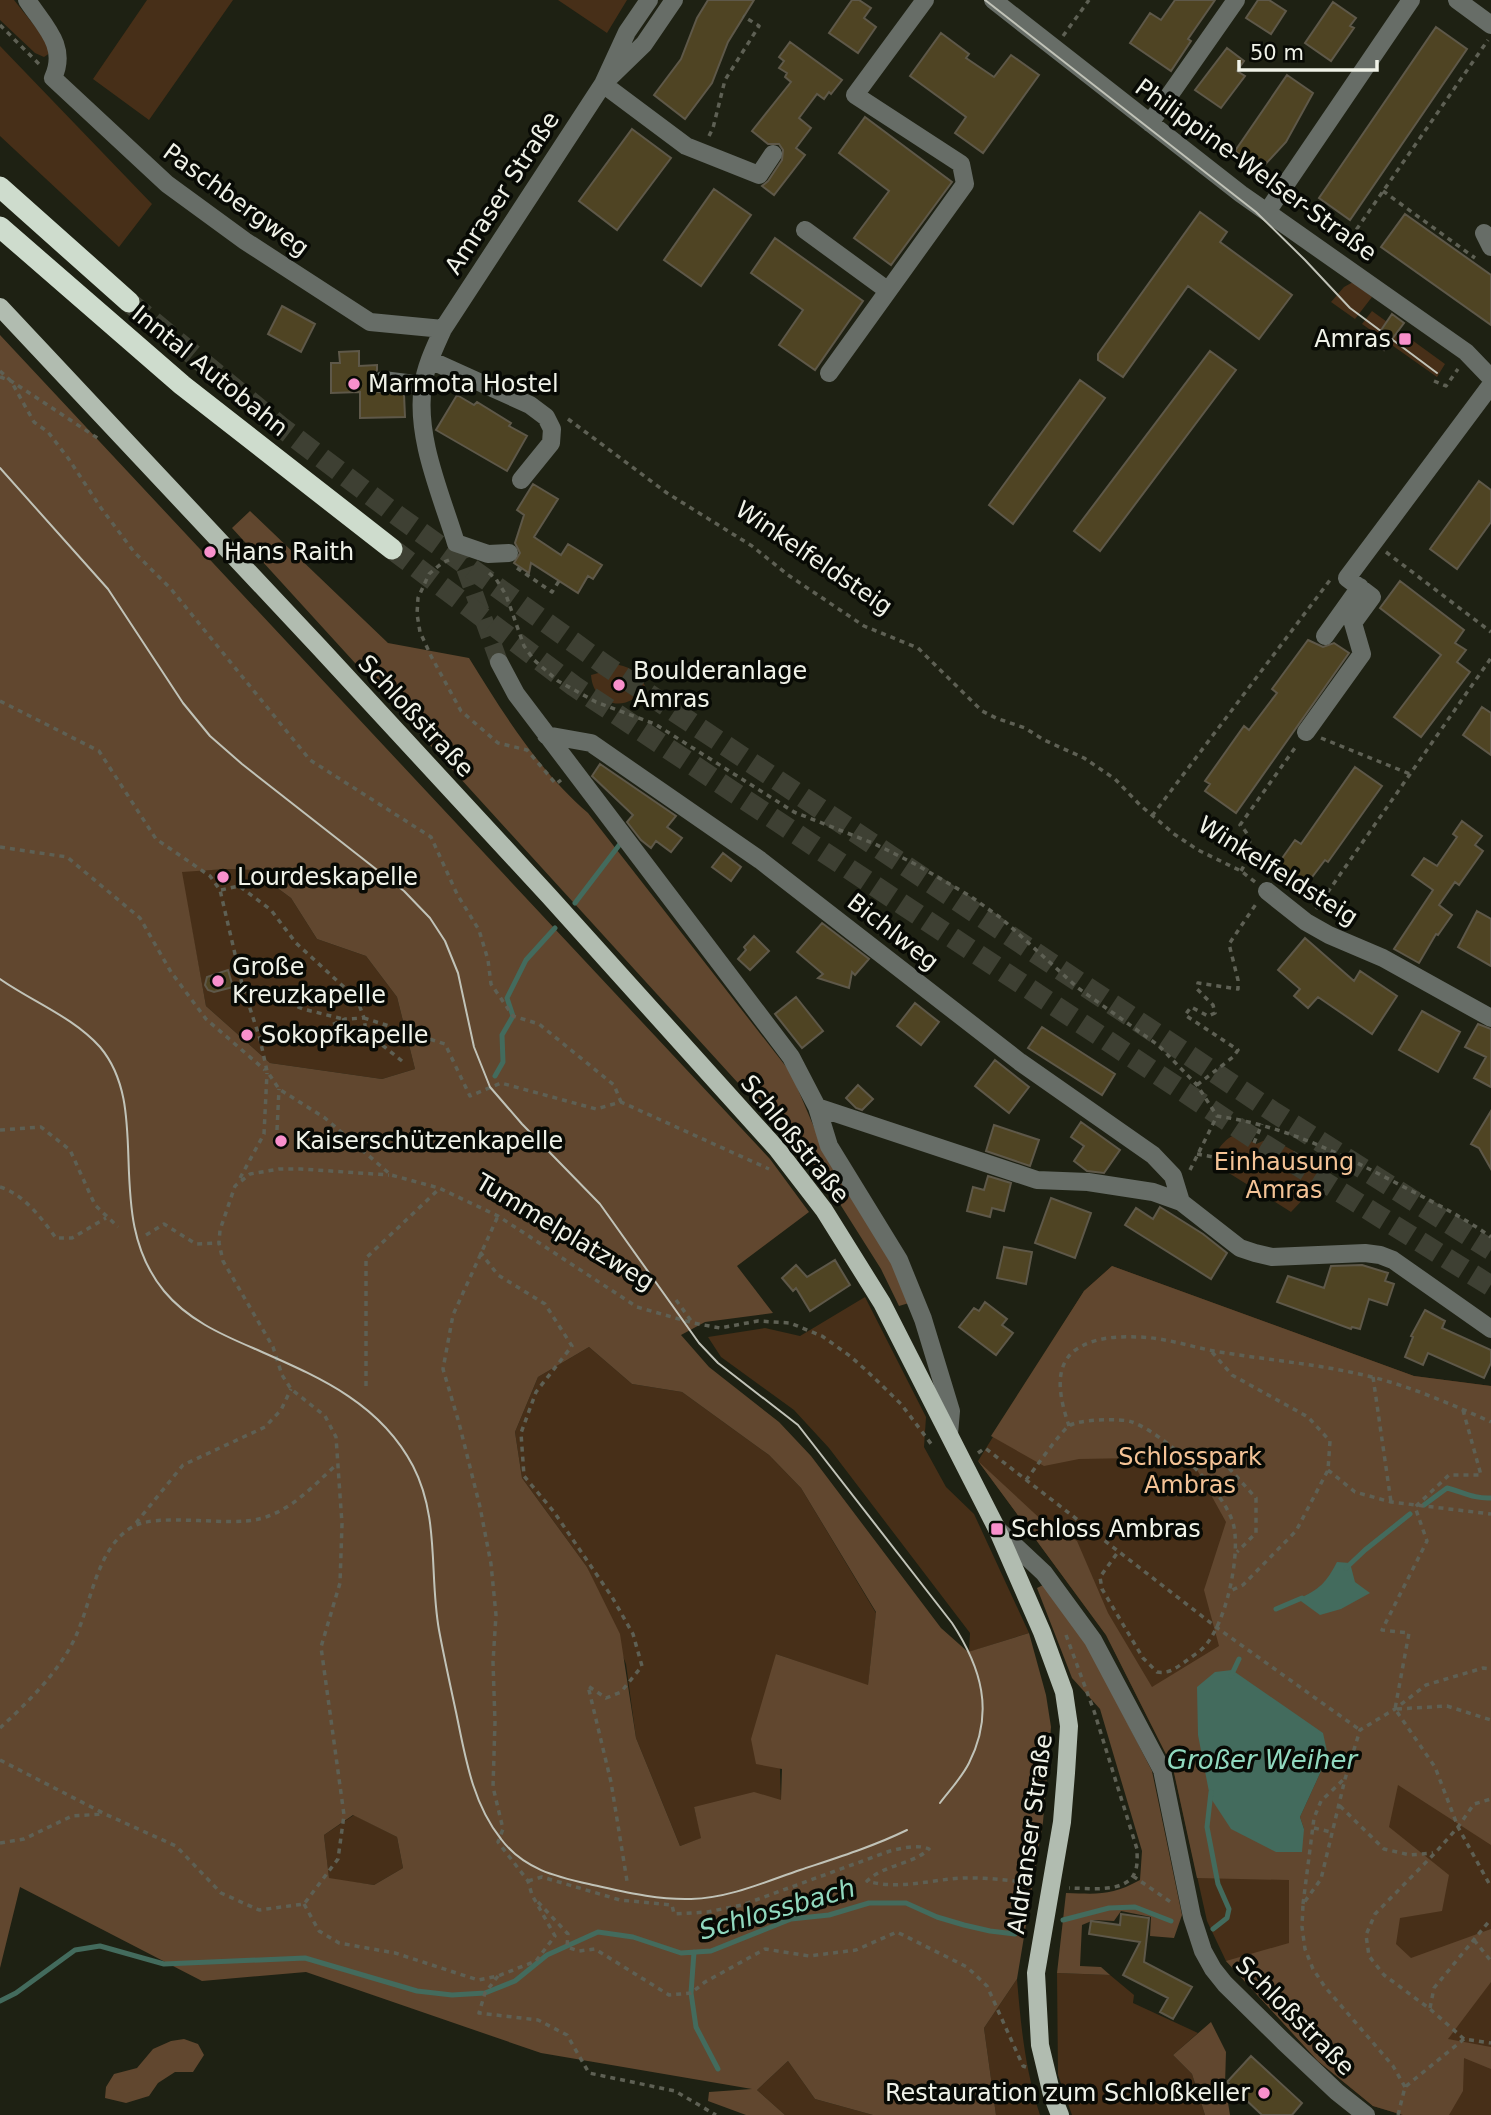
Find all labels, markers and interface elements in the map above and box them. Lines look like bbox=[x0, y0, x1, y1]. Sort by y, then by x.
scale bar bbox=[1239, 28, 1377, 72]
text: 50 m bbox=[1250, 41, 1304, 65]
street label: Philippine-Welser-Straße bbox=[1130, 73, 1382, 267]
street label: Amraser Straße bbox=[439, 106, 565, 280]
street label: Paschbergweg bbox=[158, 138, 314, 262]
street label: Inntal Autobahn bbox=[127, 300, 293, 442]
place label: Amras bbox=[1314, 325, 1391, 353]
marker: Amras bbox=[1397, 331, 1413, 347]
place label: Marmota Hostel bbox=[368, 370, 559, 398]
marker: Marmota Hostel bbox=[346, 376, 362, 392]
street label: Winkelfeldsteig bbox=[730, 495, 898, 621]
place label: Hans Raith bbox=[224, 538, 354, 566]
marker: Hans Raith bbox=[202, 544, 218, 560]
street label: Schloßstraße bbox=[352, 649, 480, 783]
place label: Boulderanlage Amras bbox=[633, 657, 807, 713]
marker: Boulderanlage Amras bbox=[611, 677, 627, 693]
street label: Winkelfeldsteig bbox=[1193, 811, 1363, 931]
place label: Lourdeskapelle bbox=[237, 863, 418, 891]
marker: Lourdeskapelle bbox=[215, 869, 231, 885]
street label: Bichlweg bbox=[842, 888, 944, 976]
place label: Große Kreuzkapelle bbox=[232, 953, 386, 1009]
marker: Große Kreuzkapelle bbox=[210, 973, 226, 989]
place label: Sokopfkapelle bbox=[261, 1021, 429, 1049]
marker: Sokopfkapelle bbox=[239, 1027, 255, 1043]
street label: Schloßstraße bbox=[735, 1069, 855, 1209]
place label: Kaiserschützenkapelle bbox=[295, 1127, 563, 1155]
marker: Kaiserschützenkapelle bbox=[273, 1133, 289, 1149]
park label: Einhausung Amras bbox=[1214, 1148, 1354, 1204]
street label: Tummelplatzweg bbox=[470, 1167, 659, 1296]
park label: Schlosspark Ambras bbox=[1118, 1443, 1262, 1499]
place label: Schloss Ambras bbox=[1011, 1515, 1201, 1543]
marker: Schloss Ambras bbox=[989, 1521, 1005, 1537]
street label: Aldranser Straße bbox=[1002, 1732, 1058, 1936]
water label: Großer Weiher bbox=[1167, 1745, 1359, 1775]
water label: Schlossbach bbox=[696, 1872, 858, 1946]
street label: Schloßstraße bbox=[1230, 1951, 1360, 2081]
place label: Restauration zum Schloßkeller bbox=[885, 2079, 1250, 2107]
marker: Restauration zum Schloßkeller bbox=[1256, 2085, 1272, 2101]

